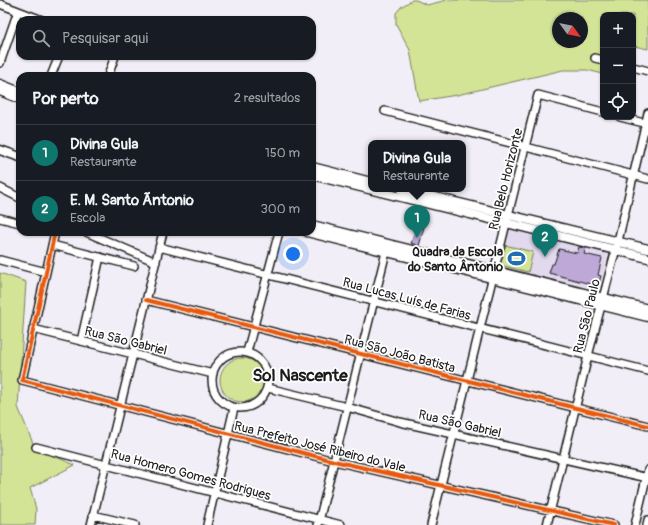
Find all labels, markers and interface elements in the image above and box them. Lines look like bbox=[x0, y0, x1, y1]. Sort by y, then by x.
north arrow bbox=[552, 12, 588, 48]
map controls bbox=[600, 12, 636, 120]
button: + bbox=[600, 12, 636, 48]
search box bbox=[16, 16, 316, 60]
icon: search bbox=[30, 27, 52, 49]
text: Pesquisar aqui bbox=[62, 29, 148, 48]
button: − bbox=[600, 48, 636, 84]
button: locate bbox=[600, 84, 636, 120]
text: Por perto bbox=[32, 88, 99, 109]
text: 2 resultados bbox=[234, 90, 300, 106]
street label: Rua Belo Horizonte bbox=[486, 126, 526, 232]
text: Divina Gula bbox=[70, 135, 139, 154]
popup bbox=[368, 140, 466, 192]
text: 1 bbox=[42, 145, 48, 161]
text: 150 m bbox=[265, 145, 300, 161]
text: Divina Gula bbox=[383, 149, 451, 168]
text: Restaurante bbox=[70, 154, 136, 170]
text: Restaurante bbox=[383, 168, 449, 184]
text: E. M. Santo Ãntonio bbox=[70, 191, 194, 210]
text: 2 bbox=[41, 201, 49, 217]
text: 300 m bbox=[261, 201, 300, 217]
pin: 1 bbox=[404, 205, 430, 238]
text: Escola bbox=[70, 210, 105, 226]
pin: 2 bbox=[532, 224, 558, 257]
your location bbox=[283, 244, 303, 264]
place label: Quadra da Escola do Santo Ântonio bbox=[408, 244, 503, 275]
sports icon: Quadra da Escola do Santo Ântonio bbox=[506, 248, 526, 268]
street label: Rua Lucas Luís de Farias bbox=[341, 274, 473, 324]
street label: Rua São Paulo bbox=[570, 277, 604, 355]
street label: Rua São Gabriel bbox=[83, 323, 169, 359]
street label: Rua São João Batista bbox=[342, 331, 457, 376]
district label: Sol Nascente bbox=[252, 365, 348, 386]
street label: Rua São Gabriel bbox=[417, 407, 503, 441]
street label: Rua Prefeito José Ribeiro do Vale bbox=[232, 418, 408, 476]
street label: Rua Homero Gomes Rodrigues bbox=[109, 446, 273, 504]

